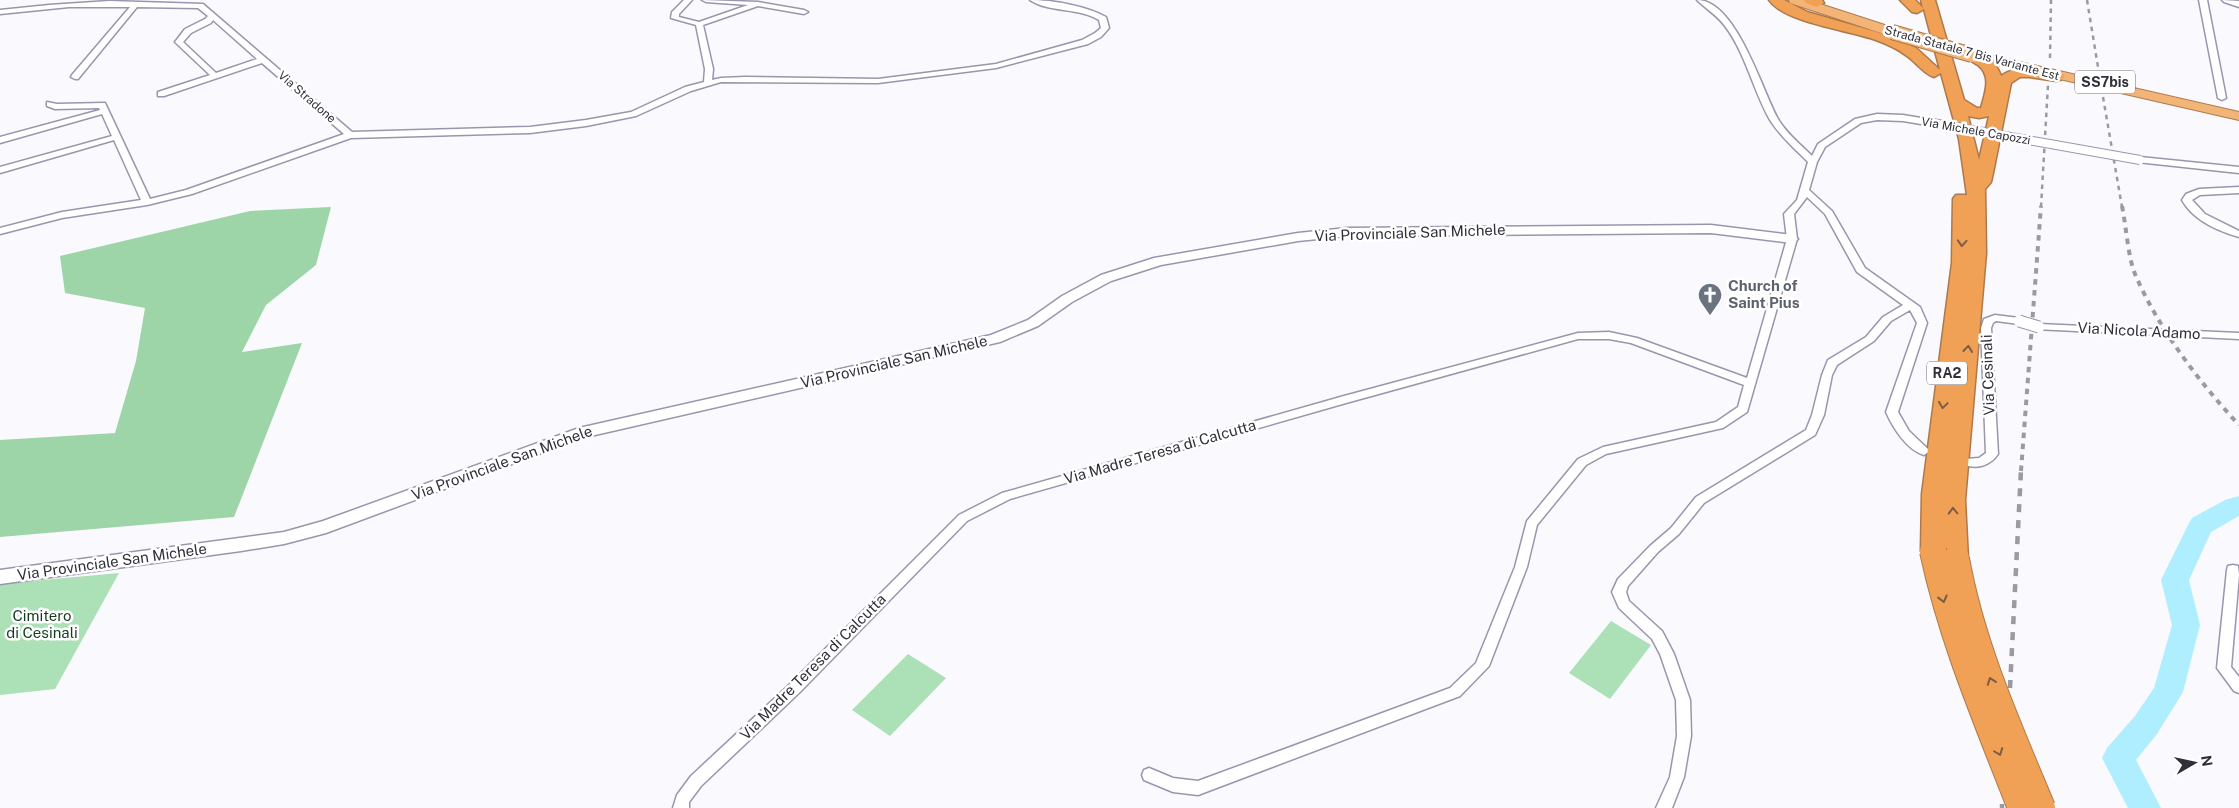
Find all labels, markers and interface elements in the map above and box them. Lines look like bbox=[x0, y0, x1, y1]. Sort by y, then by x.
street label: Strada Statale 7 Bis Variante Est bbox=[1883, 23, 2061, 83]
street label: Via Stradone bbox=[275, 68, 339, 126]
road number: SS7bis bbox=[2075, 70, 2135, 94]
street label: Via Michele Capozzi bbox=[1920, 115, 2032, 147]
street label: Via Provinciale San Michele bbox=[1314, 221, 1506, 244]
one-way arrow bbox=[1957, 240, 1968, 248]
place label: Church of Saint Pius bbox=[1728, 277, 1800, 311]
church icon: Church of Saint Pius bbox=[1697, 282, 1723, 316]
street label: Via Nicola Adamo bbox=[2077, 319, 2201, 342]
street label: Via Provinciale San Michele bbox=[799, 332, 989, 391]
street label: Via Cesinali bbox=[1978, 334, 1997, 416]
one-way arrow bbox=[1962, 345, 1973, 353]
road number: RA2 bbox=[1927, 362, 1967, 384]
one-way arrow bbox=[1938, 401, 1949, 409]
street label: Via Madre Teresa di Calcutta bbox=[1062, 416, 1258, 487]
street label: Via Provinciale San Michele bbox=[409, 422, 595, 503]
one-way arrow bbox=[1948, 506, 1959, 514]
street label: Via Provinciale San Michele bbox=[16, 540, 208, 583]
street label: Via Madre Teresa di Calcutta bbox=[736, 590, 889, 743]
one-way arrow bbox=[1937, 595, 1948, 604]
park label: Cimitero di Cesinali bbox=[6, 607, 78, 641]
one-way arrow bbox=[1987, 678, 1997, 686]
north arrow bbox=[2169, 738, 2219, 788]
one-way arrow bbox=[1994, 747, 2004, 755]
text: N bbox=[2198, 754, 2216, 768]

